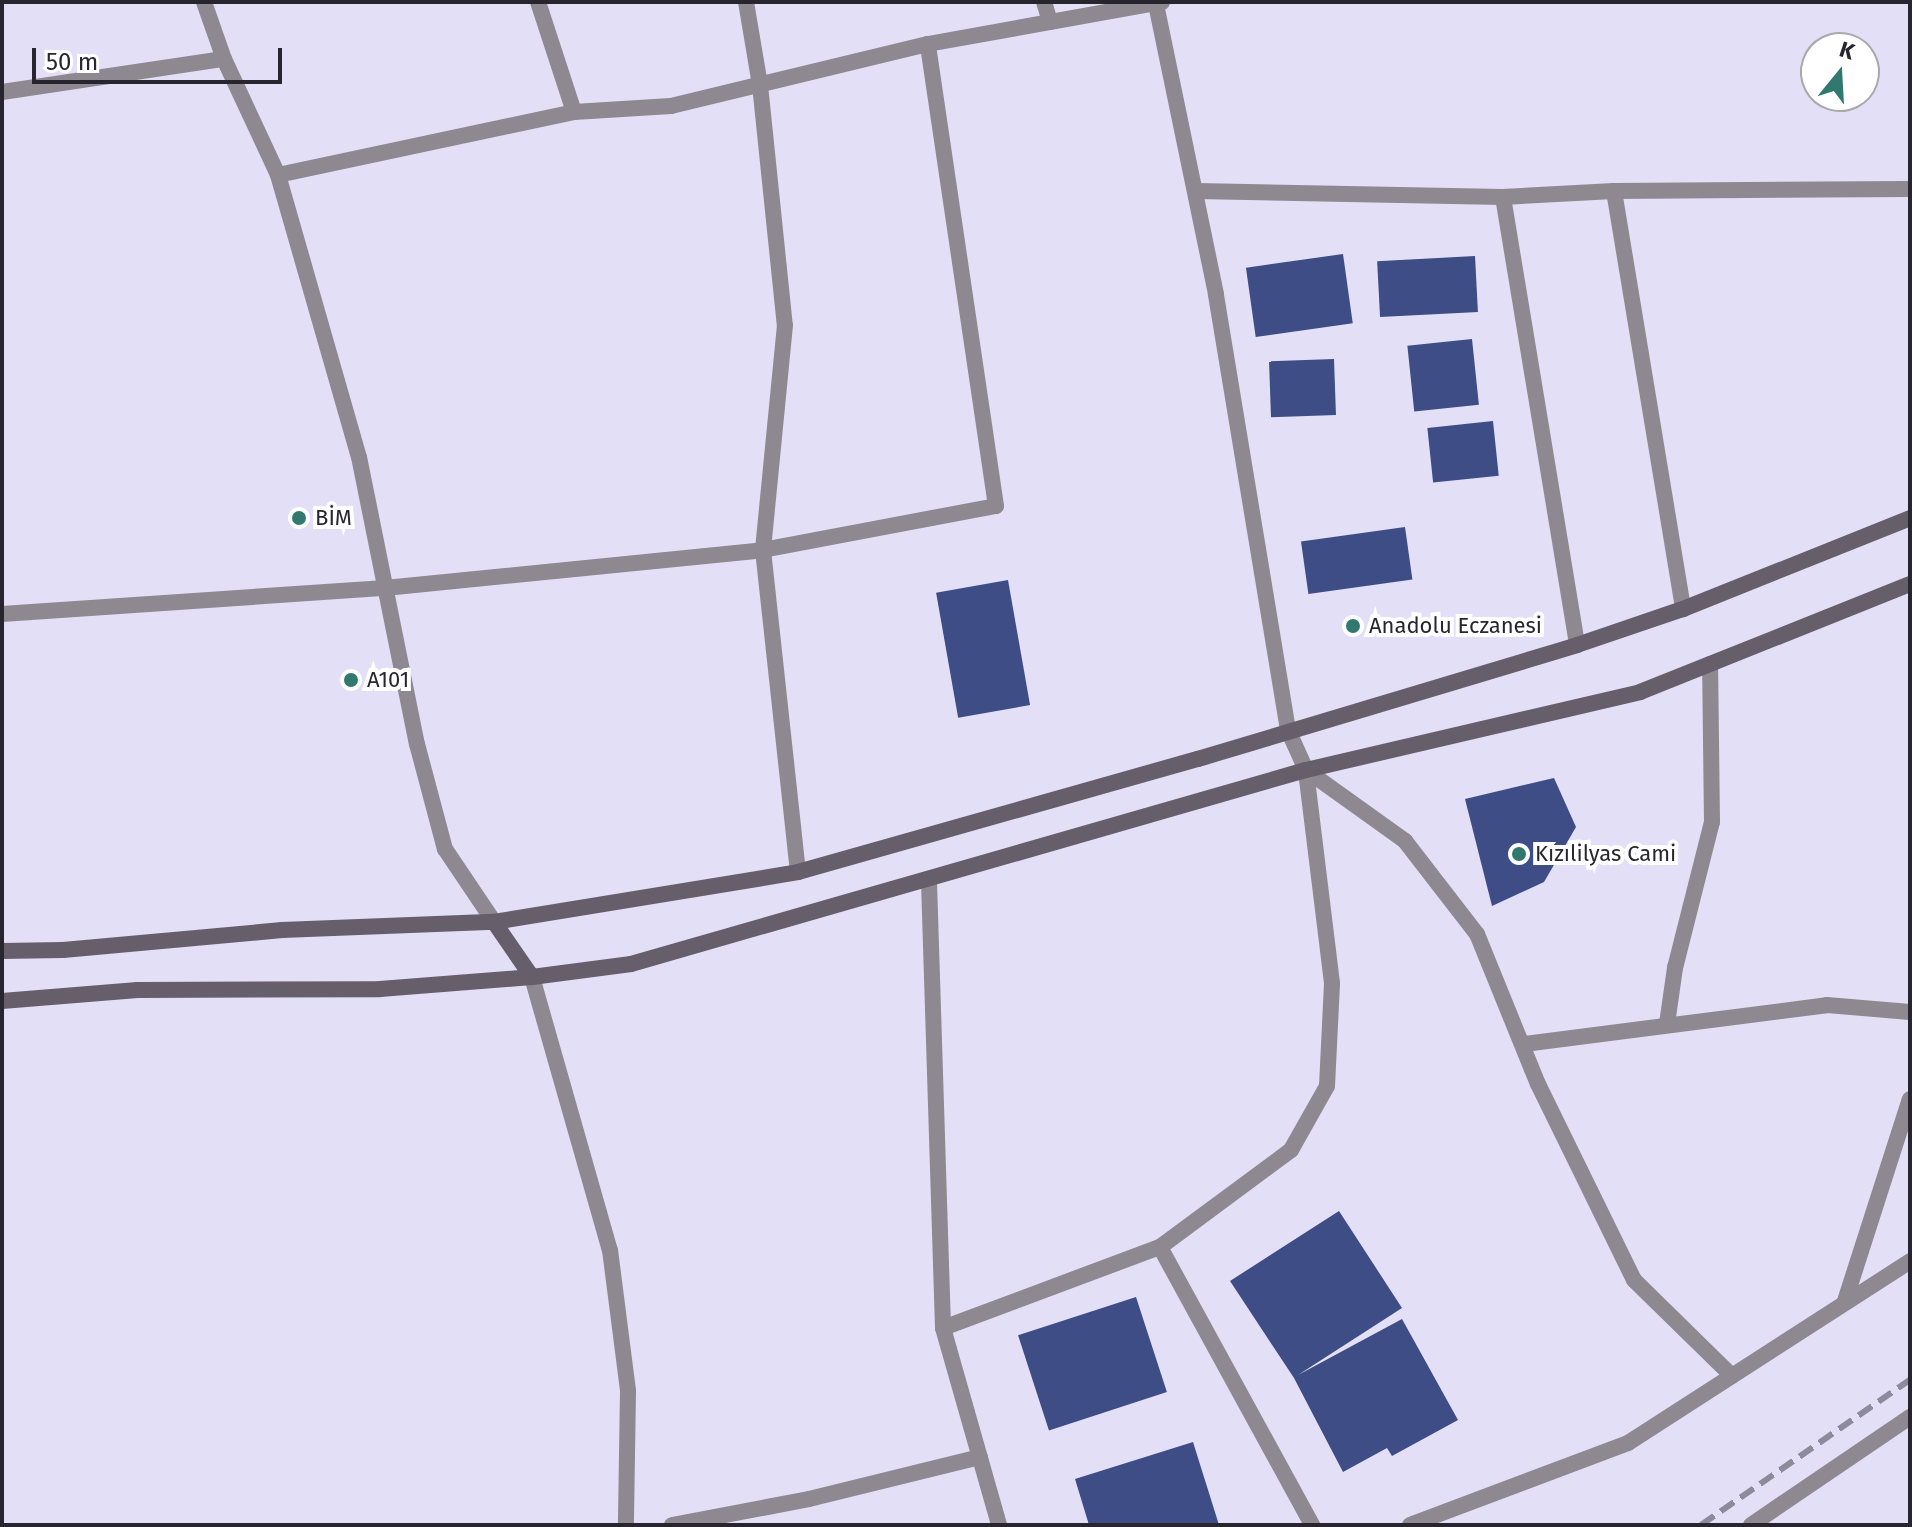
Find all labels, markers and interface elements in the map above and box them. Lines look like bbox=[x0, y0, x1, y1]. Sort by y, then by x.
scale bar bbox=[36, 32, 286, 82]
north arrow bbox=[1800, 32, 1880, 112]
text: K bbox=[1836, 36, 1858, 66]
text: 50 m bbox=[46, 48, 98, 76]
place label: BİM bbox=[315, 505, 352, 531]
marker: BİM bbox=[290, 509, 308, 527]
place label: Anadolu Eczanesi bbox=[1369, 613, 1542, 639]
marker: Anadolu Eczanesi bbox=[1344, 617, 1362, 635]
place label: A101 bbox=[367, 667, 409, 693]
marker: A101 bbox=[342, 671, 360, 689]
place label: Kızılilyas Cami bbox=[1535, 841, 1676, 867]
marker: Kızılilyas Cami bbox=[1510, 845, 1528, 863]

